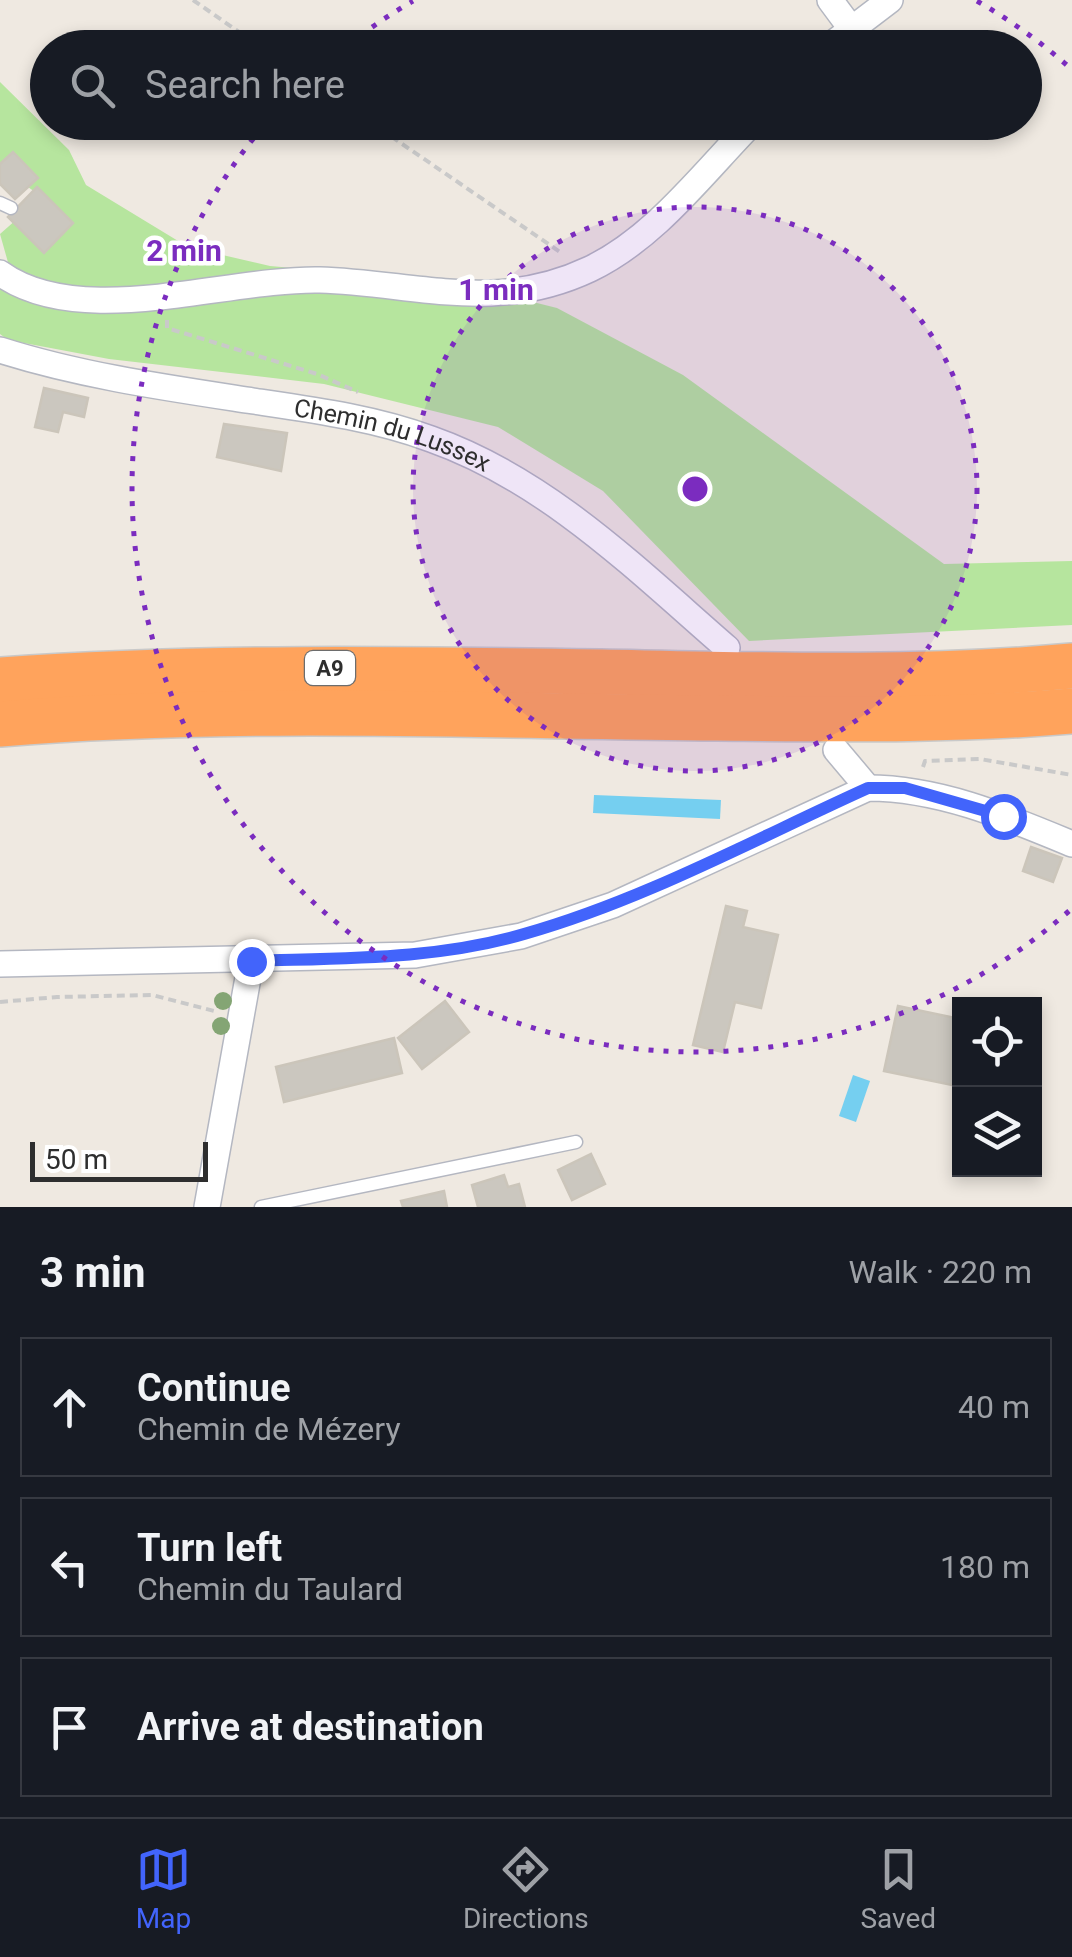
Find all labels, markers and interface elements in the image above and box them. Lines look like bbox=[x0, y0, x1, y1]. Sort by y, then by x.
search box bbox=[30, 30, 1042, 140]
icon: search bbox=[65, 58, 120, 113]
text: Search here bbox=[145, 63, 345, 107]
text: 2 min bbox=[146, 233, 222, 268]
text: 1 min bbox=[458, 272, 534, 307]
street label: Chemin du Lussex bbox=[292, 393, 495, 477]
centre of rings bbox=[677, 471, 713, 507]
road number: A9 bbox=[305, 651, 355, 685]
route start bbox=[981, 794, 1027, 840]
route end bbox=[229, 939, 275, 985]
map controls bbox=[952, 997, 1042, 1177]
button: locate bbox=[952, 997, 1042, 1087]
button: layers bbox=[952, 1087, 1042, 1177]
scale bar bbox=[30, 1137, 208, 1182]
text: 50 m bbox=[45, 1143, 108, 1176]
text: 3 min bbox=[40, 1248, 146, 1297]
text: Walk · 220 m bbox=[849, 1253, 1032, 1291]
text: Continue bbox=[137, 1366, 291, 1410]
icon: ahead bbox=[42, 1380, 97, 1435]
text: 40 m bbox=[958, 1388, 1030, 1426]
text: Chemin de Mézery bbox=[137, 1410, 401, 1448]
text: Turn left bbox=[137, 1526, 282, 1570]
icon: left bbox=[42, 1540, 97, 1595]
text: 180 m bbox=[940, 1548, 1030, 1586]
text: Chemin du Taulard bbox=[137, 1570, 403, 1608]
icon: arrive bbox=[42, 1700, 97, 1755]
text: Arrive at destination bbox=[137, 1705, 484, 1749]
tab: Map bbox=[136, 1842, 191, 1935]
tab: Directions bbox=[463, 1842, 589, 1935]
tab: Saved bbox=[860, 1842, 936, 1935]

